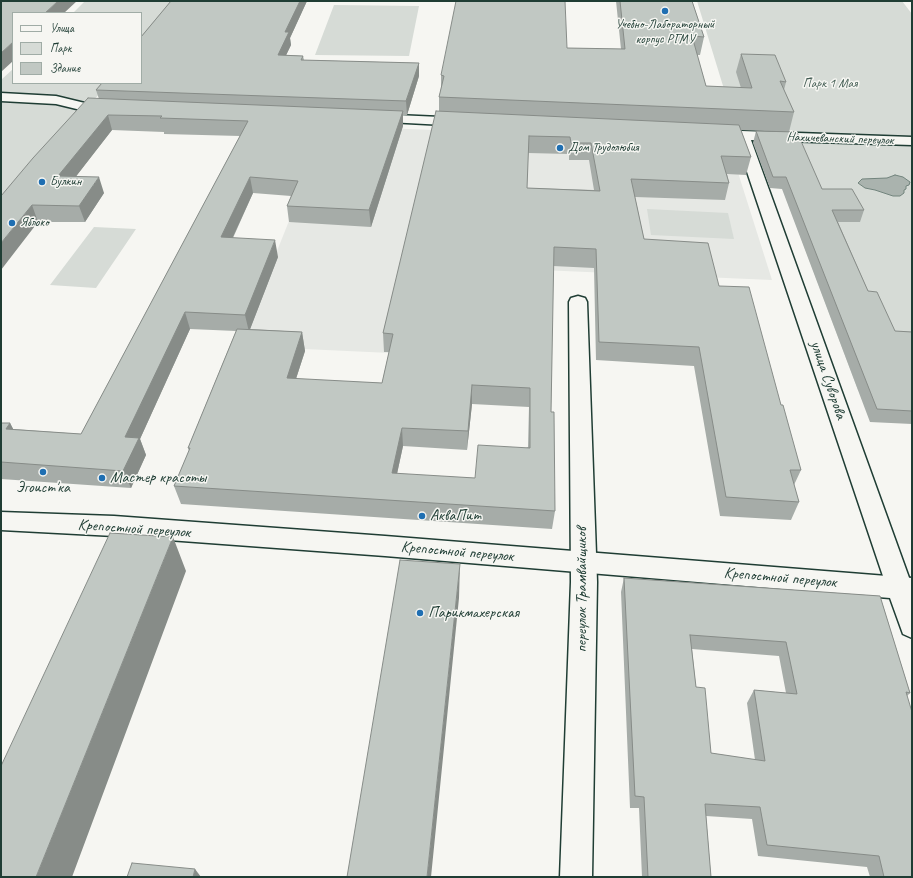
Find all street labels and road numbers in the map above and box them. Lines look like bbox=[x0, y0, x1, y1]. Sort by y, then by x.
street label: Нахичеванский переулок bbox=[786, 129, 894, 149]
street label: улица Суворова bbox=[806, 338, 850, 422]
street label: Крепостной переулок bbox=[77, 515, 191, 543]
street label: переулок Трамвайщиков bbox=[572, 527, 592, 653]
street label: Крепостной переулок bbox=[400, 538, 514, 566]
street label: Крепостной переулок bbox=[723, 564, 837, 592]

